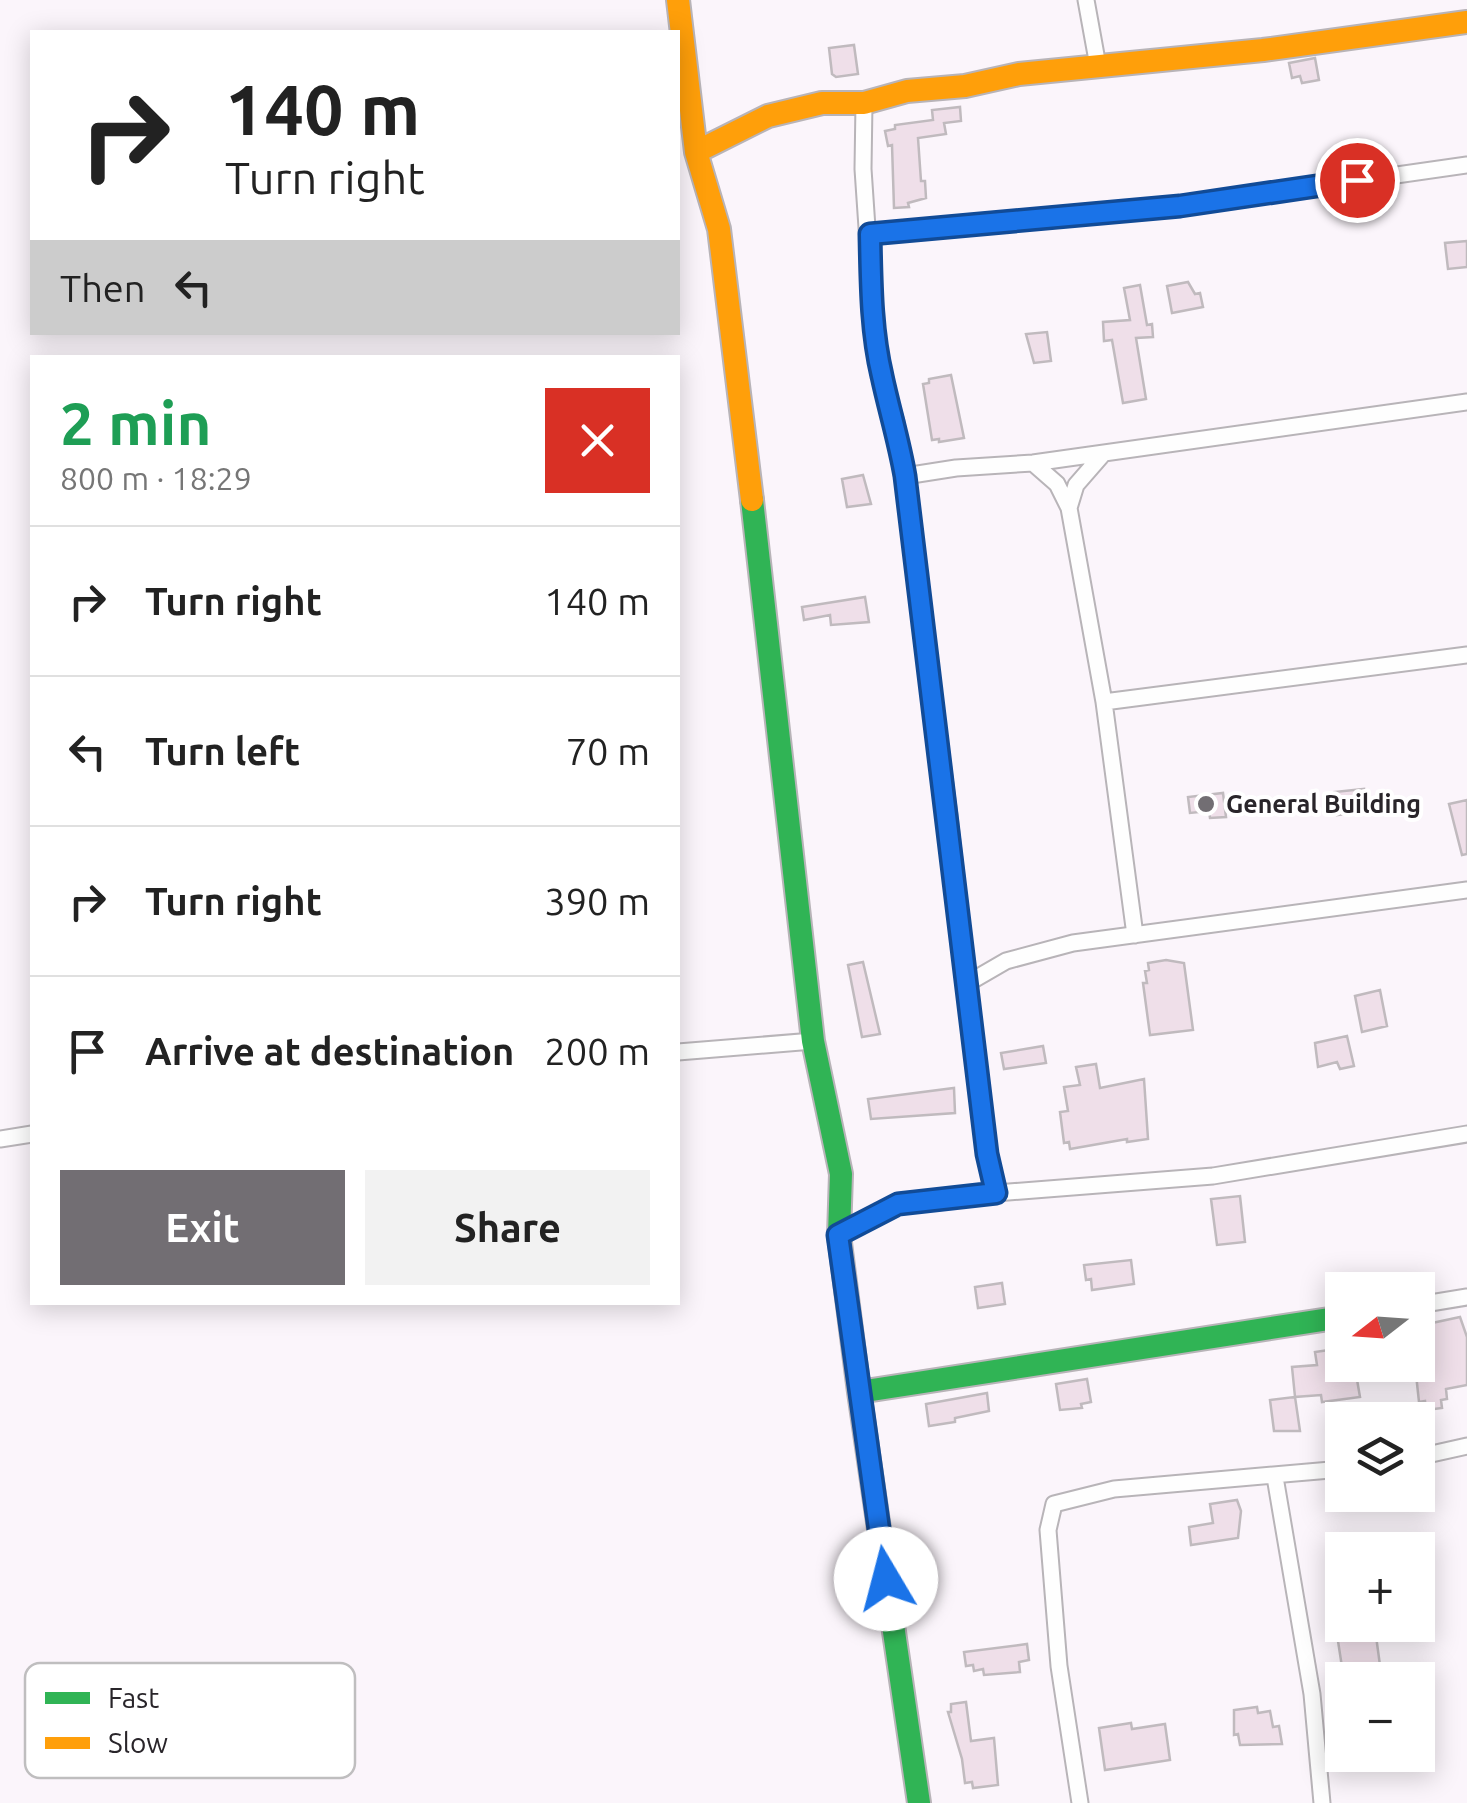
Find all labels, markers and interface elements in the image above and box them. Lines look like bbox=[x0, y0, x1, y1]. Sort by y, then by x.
icon: right bbox=[60, 70, 190, 200]
text: 140 m bbox=[225, 70, 420, 148]
pin bbox=[1315, 138, 1400, 223]
text: Turn right bbox=[225, 152, 425, 203]
icon: arrive bbox=[1330, 153, 1385, 208]
icon: left bbox=[166, 260, 221, 315]
text: Then bbox=[60, 267, 146, 309]
button: close bbox=[545, 388, 650, 493]
text: 2 min bbox=[60, 389, 212, 456]
text: 800 m · 18:29 bbox=[60, 460, 252, 496]
icon: right bbox=[60, 574, 115, 629]
text: Turn right bbox=[145, 580, 322, 622]
text: 140 m bbox=[544, 580, 650, 622]
icon: left bbox=[60, 724, 115, 779]
text: Turn left bbox=[145, 730, 300, 772]
text: 70 m bbox=[566, 730, 650, 772]
place label: General Building bbox=[1226, 790, 1421, 818]
marker: General Building bbox=[1195, 793, 1217, 815]
icon: right bbox=[60, 874, 115, 929]
text: Turn right bbox=[145, 880, 322, 922]
text: 390 m bbox=[544, 880, 650, 922]
icon: arrive bbox=[60, 1024, 115, 1079]
text: Arrive at destination bbox=[145, 1030, 514, 1072]
text: 200 m bbox=[544, 1030, 650, 1072]
button: Exit bbox=[60, 1170, 345, 1285]
button: Share bbox=[365, 1170, 650, 1285]
north arrow bbox=[1325, 1272, 1435, 1382]
map controls bbox=[1325, 1272, 1435, 1772]
button: layers bbox=[1325, 1402, 1435, 1512]
position arrow bbox=[834, 1527, 938, 1631]
button: + bbox=[1325, 1532, 1435, 1642]
button: − bbox=[1325, 1662, 1435, 1772]
legend bbox=[25, 1663, 355, 1778]
text: Fast bbox=[108, 1682, 159, 1713]
text: Slow bbox=[108, 1727, 168, 1758]

